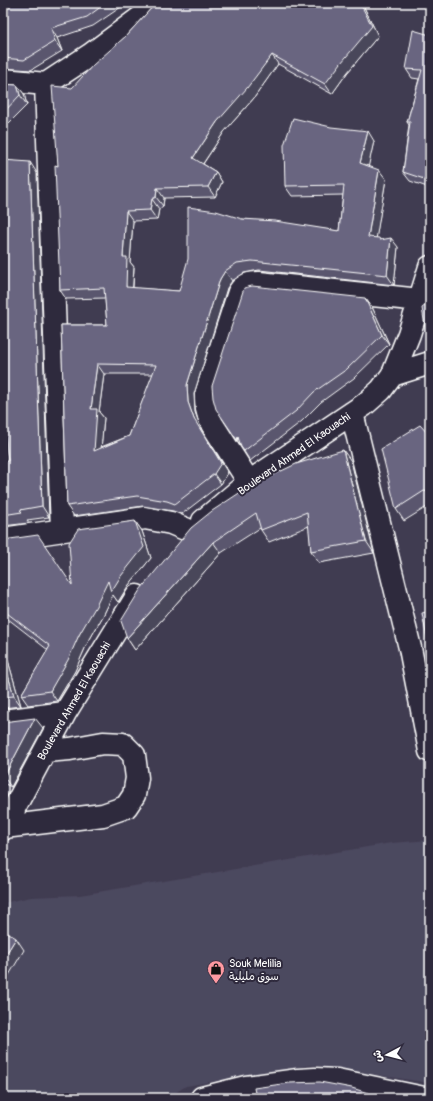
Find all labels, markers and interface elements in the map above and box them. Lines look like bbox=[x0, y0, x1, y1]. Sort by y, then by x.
street label: Boulevard Ahmed El Kaouachi bbox=[235, 410, 353, 498]
street label: Boulevard Ahmed El Kaouachi bbox=[35, 640, 113, 762]
place label: Souk Melilia سوق مليلية bbox=[229, 957, 281, 984]
shop icon: Souk Melilia سوق مليلية bbox=[206, 959, 226, 984]
north arrow bbox=[367, 1035, 407, 1075]
text: ش bbox=[370, 1049, 385, 1063]

